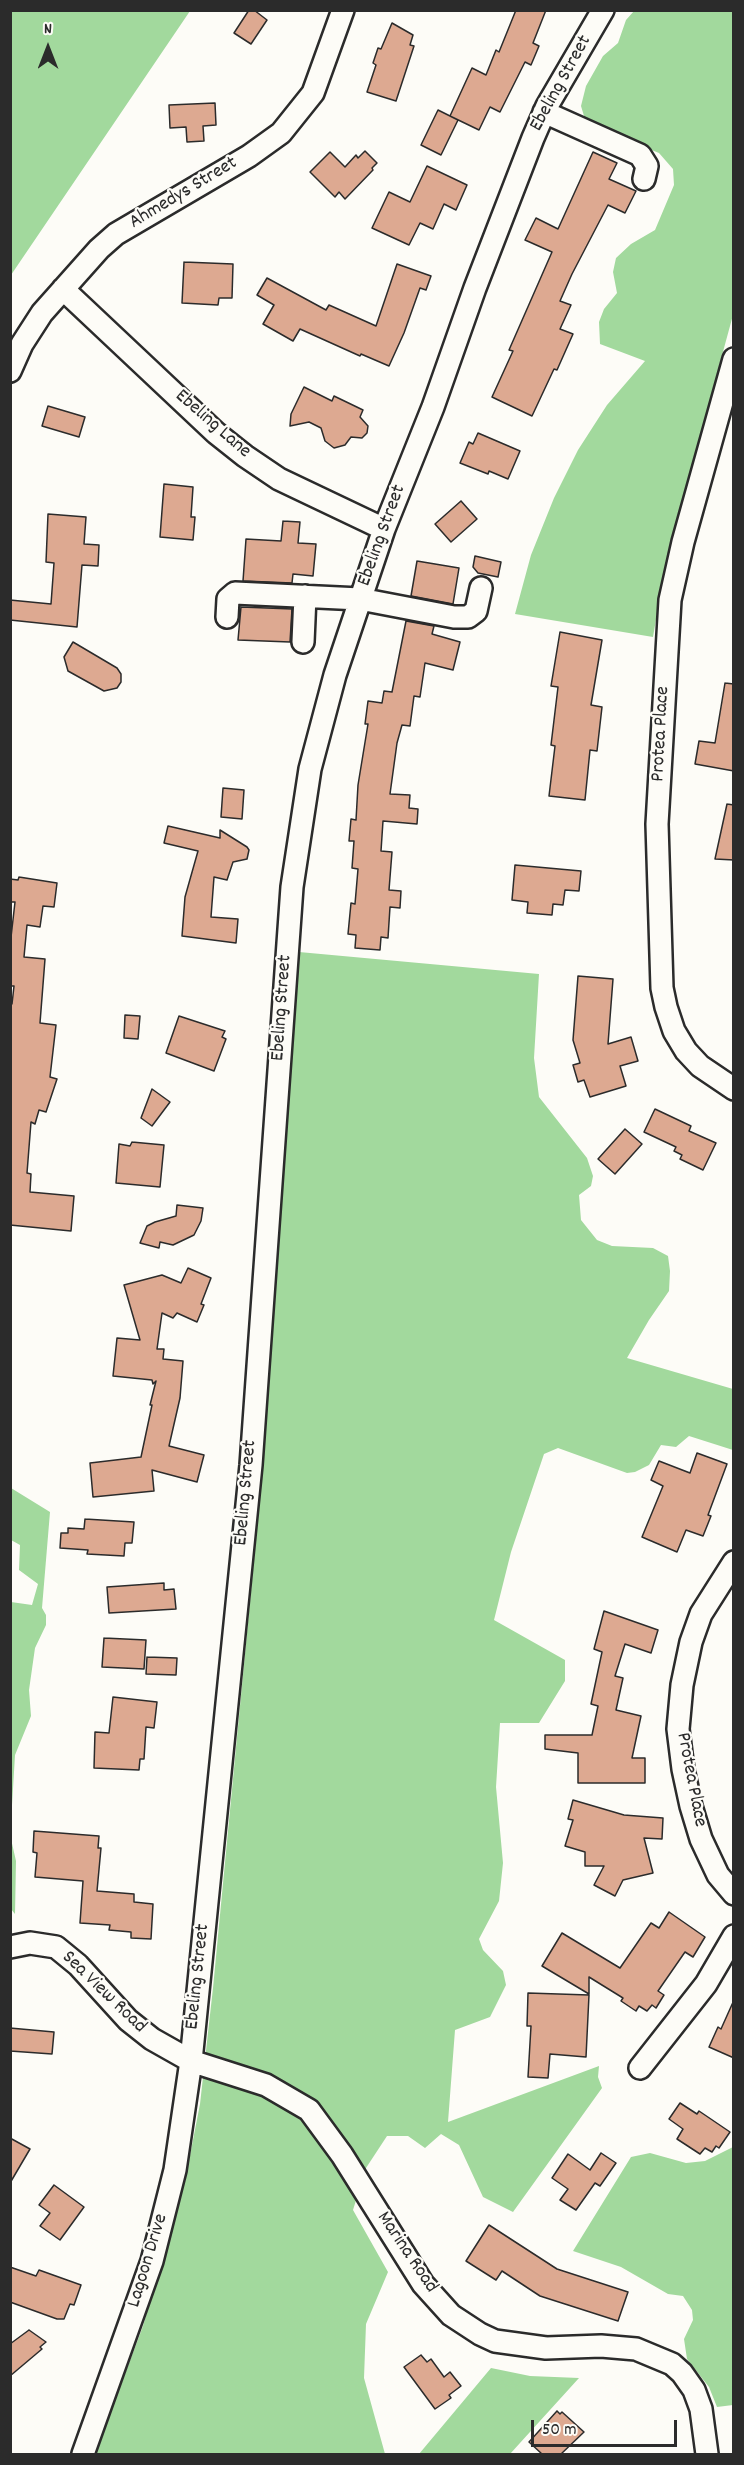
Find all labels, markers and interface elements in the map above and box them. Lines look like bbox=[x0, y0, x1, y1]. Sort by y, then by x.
north arrow bbox=[18, 18, 78, 78]
text: N bbox=[44, 18, 52, 41]
street label: Ebeling Street bbox=[526, 32, 598, 136]
street label: Ahmedys Street bbox=[126, 152, 242, 236]
street label: Ebeling Lane bbox=[169, 385, 255, 465]
street label: Ebeling Street bbox=[354, 482, 412, 590]
street label: Protea Place bbox=[648, 686, 676, 782]
street label: Ebeling Street bbox=[267, 954, 299, 1062]
street label: Ebeling Street bbox=[230, 1439, 264, 1547]
street label: Protea Place bbox=[669, 1731, 711, 1829]
street label: Ebeling Street bbox=[182, 1923, 216, 2031]
street label: Sea View Road bbox=[56, 1947, 150, 2039]
street label: Marina Road bbox=[370, 2208, 442, 2298]
street label: Lagoon Drive bbox=[123, 2211, 175, 2311]
scale bar bbox=[534, 2408, 680, 2446]
text: 50 m bbox=[542, 2418, 577, 2443]

